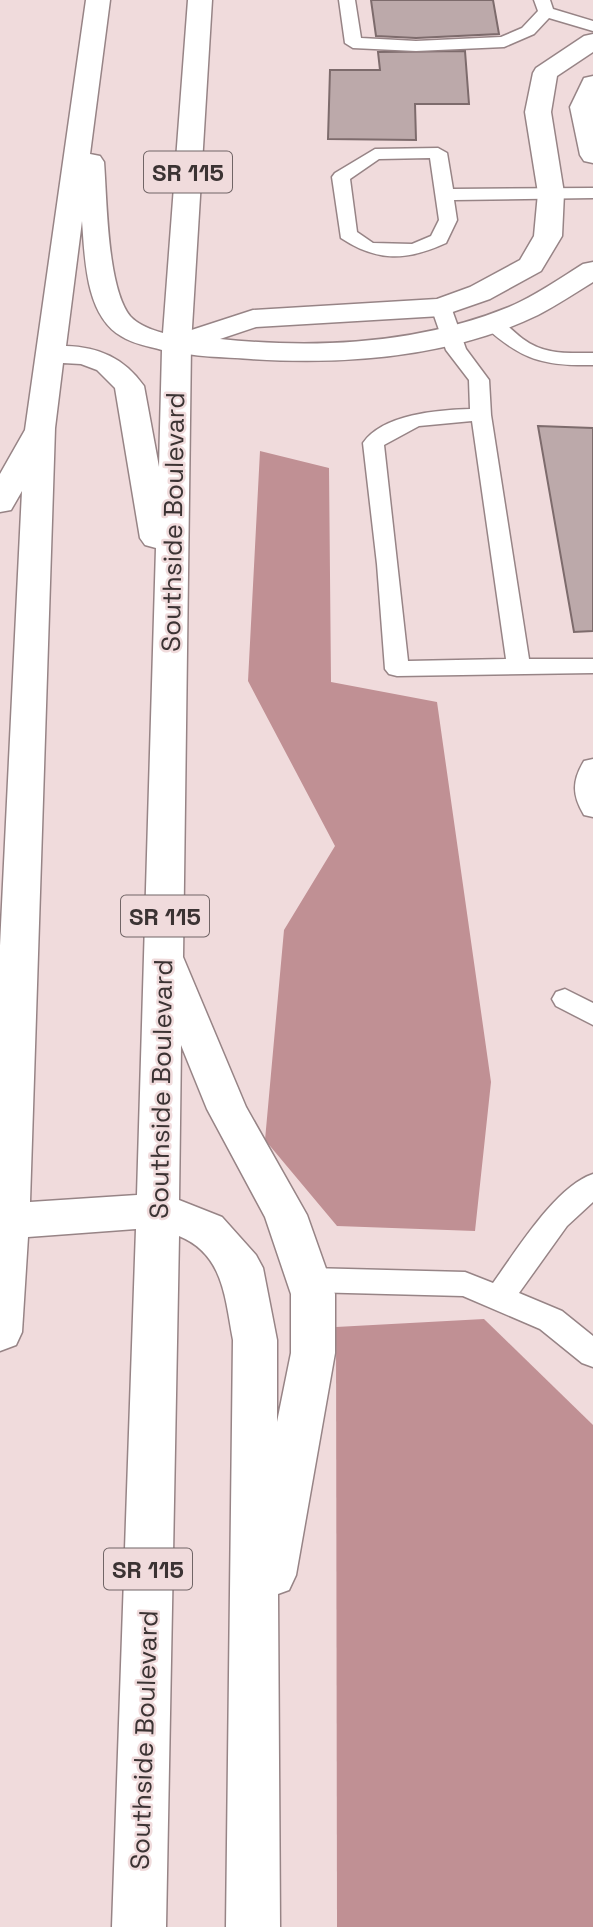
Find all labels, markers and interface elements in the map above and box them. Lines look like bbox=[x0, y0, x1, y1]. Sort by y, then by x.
road number: SR 115 bbox=[144, 152, 232, 192]
street label: Southside Boulevard bbox=[154, 392, 192, 652]
road number: SR 115 bbox=[121, 896, 209, 936]
street label: Southside Boulevard bbox=[142, 959, 180, 1219]
road number: SR 115 bbox=[104, 1548, 192, 1590]
street label: Southside Boulevard bbox=[122, 1610, 166, 1870]

